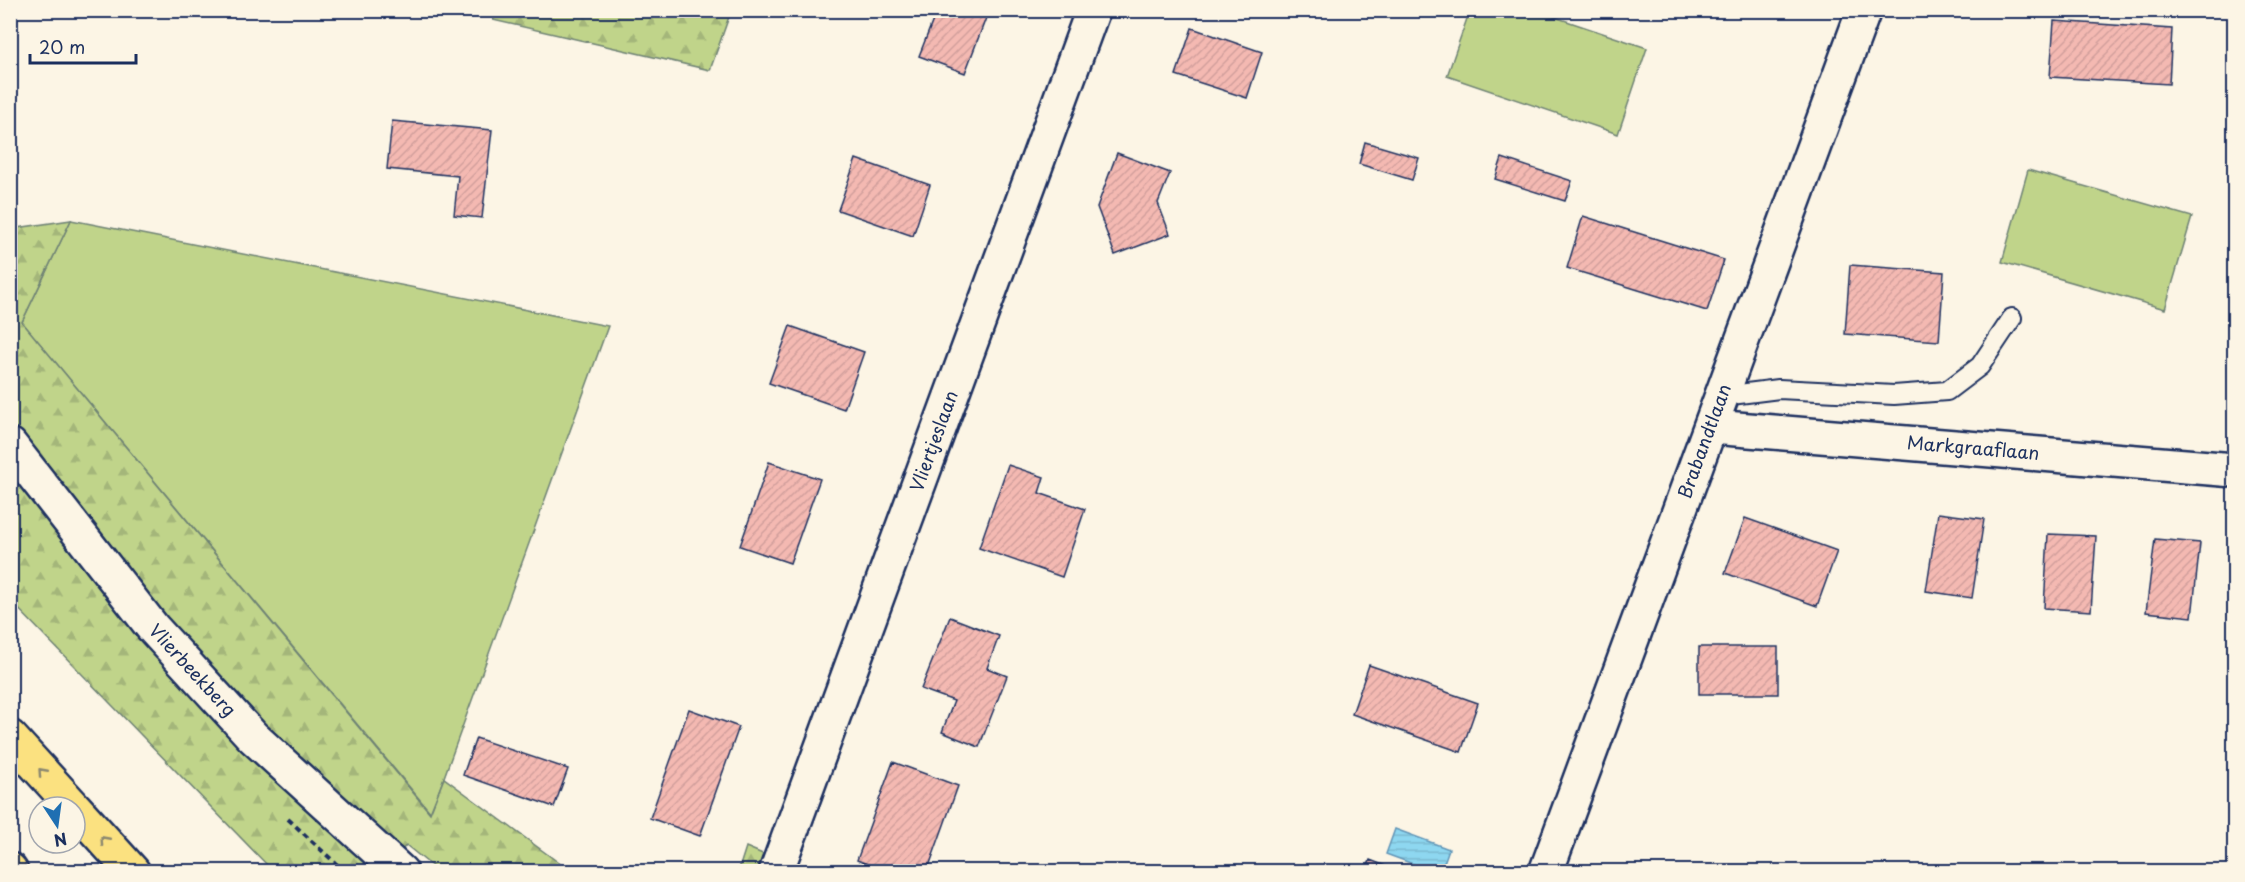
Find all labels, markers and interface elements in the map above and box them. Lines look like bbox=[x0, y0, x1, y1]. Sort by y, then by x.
scale bar bbox=[30, 27, 136, 65]
text: 20 m bbox=[39, 33, 85, 60]
street label: Brabandtlaan bbox=[1670, 380, 1737, 502]
street label: Vliertjeslaan bbox=[902, 386, 964, 495]
street label: Markgraaflaan bbox=[1906, 428, 2040, 466]
street label: Vlierbeekberg bbox=[143, 617, 243, 722]
one-way arrow bbox=[39, 768, 50, 779]
north arrow bbox=[27, 795, 87, 855]
text: N bbox=[52, 827, 69, 854]
one-way arrow bbox=[100, 836, 111, 846]

